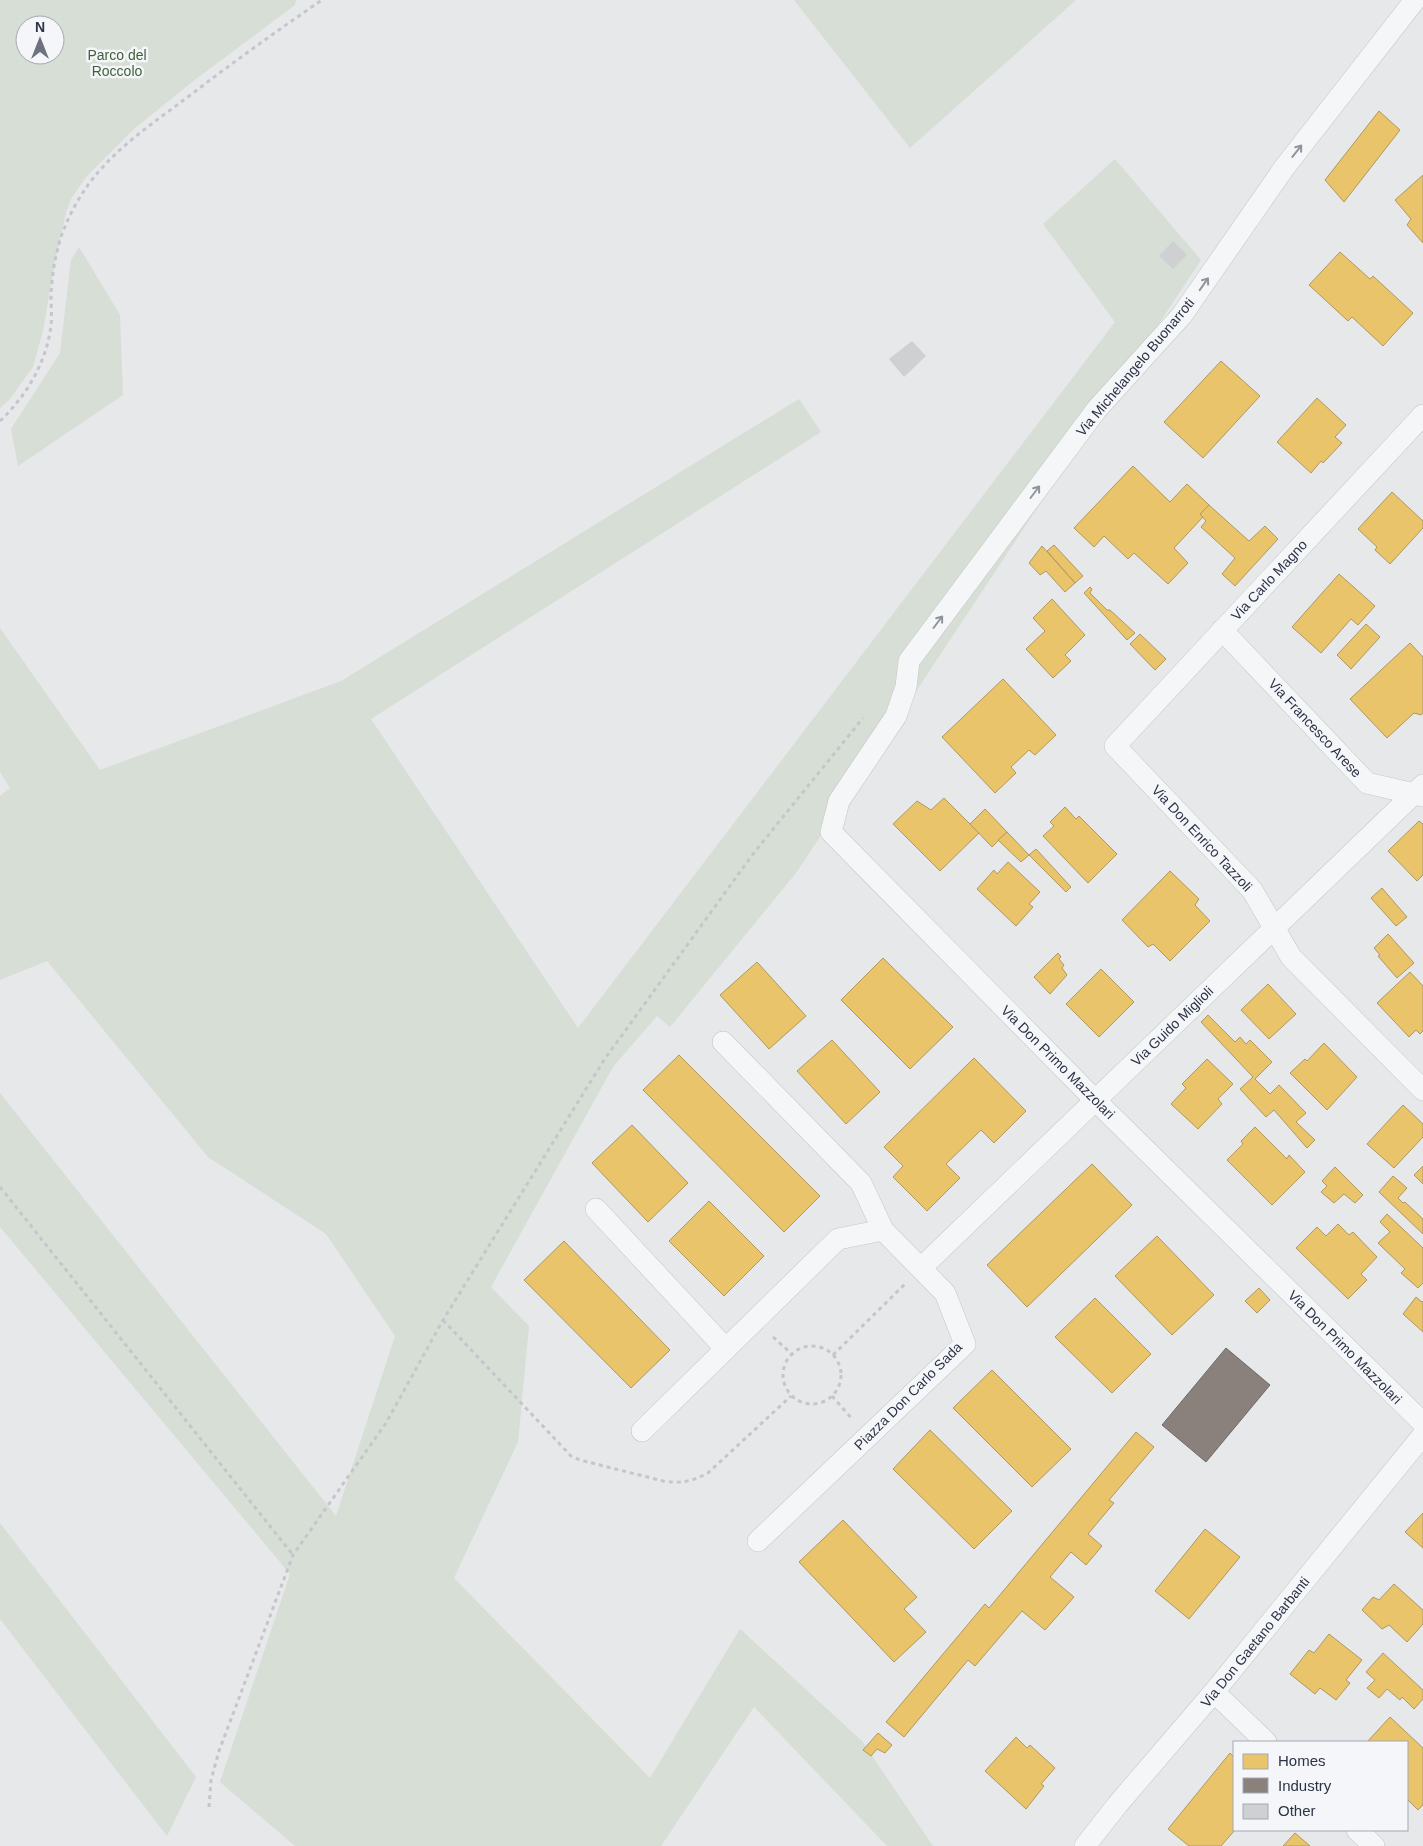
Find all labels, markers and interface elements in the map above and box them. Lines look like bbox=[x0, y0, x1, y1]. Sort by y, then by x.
north arrow bbox=[15, 15, 65, 65]
text: N bbox=[35, 19, 45, 35]
park label: Parco del Roccolo bbox=[87, 47, 147, 79]
one-way arrow bbox=[1291, 145, 1302, 158]
one-way arrow bbox=[1199, 278, 1209, 292]
street label: Via Michelangelo Buonarroti bbox=[1073, 295, 1197, 439]
one-way arrow bbox=[1030, 485, 1040, 499]
street label: Via Carlo Magno bbox=[1228, 536, 1310, 623]
one-way arrow bbox=[933, 615, 943, 629]
street label: Via Francesco Arese bbox=[1265, 675, 1365, 781]
street label: Via Don Enrico Tazzoli bbox=[1149, 782, 1255, 894]
street label: Via Guido Miglioli bbox=[1128, 983, 1216, 1069]
street label: Via Don Primo Mazzolari bbox=[998, 1002, 1118, 1122]
street label: Via Don Primo Mazzolari bbox=[1285, 1287, 1405, 1407]
street label: Piazza Don Carlo Sada bbox=[851, 1339, 965, 1453]
street label: Via Don Gaetano Barbanti bbox=[1197, 1574, 1313, 1710]
legend bbox=[1233, 1741, 1408, 1831]
text: Homes bbox=[1278, 1752, 1326, 1769]
text: Industry bbox=[1278, 1777, 1332, 1794]
text: Other bbox=[1278, 1802, 1316, 1819]

